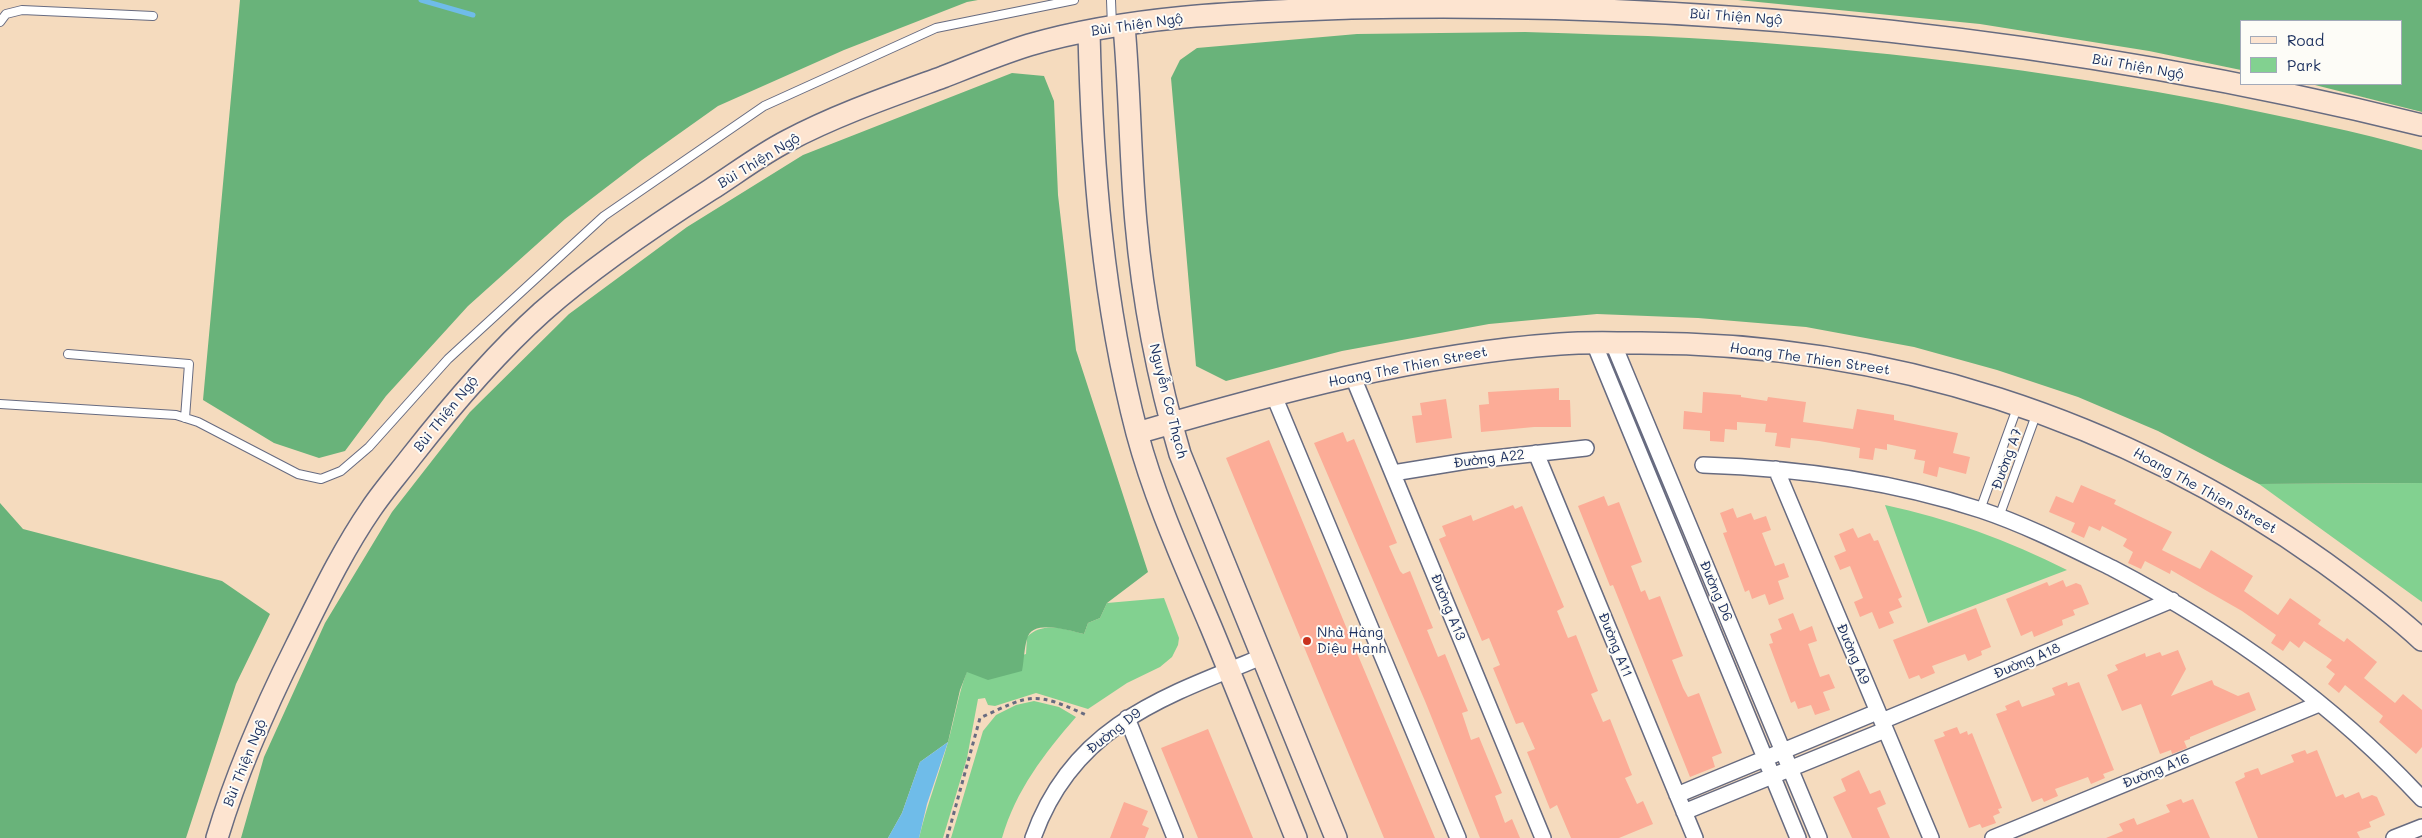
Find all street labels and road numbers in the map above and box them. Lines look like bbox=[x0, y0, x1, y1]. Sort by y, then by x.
street label: Bùi Thiện Ngộ bbox=[1689, 5, 1783, 29]
street label: Bùi Thiện Ngộ bbox=[1090, 10, 1184, 40]
street label: Bùi Thiện Ngộ bbox=[2091, 51, 2185, 83]
street label: Bùi Thiện Ngộ bbox=[715, 130, 803, 192]
street label: Hoang The Thien Street bbox=[1729, 339, 1891, 379]
street label: Nguyễn Cơ Thạch bbox=[1146, 342, 1190, 460]
street label: Hoang The Thien Street bbox=[1327, 343, 1489, 391]
street label: Bùi Thiện Ngộ bbox=[410, 373, 482, 455]
street label: Đường A7 bbox=[1988, 426, 2026, 492]
street label: Hoang The Thien Street bbox=[2130, 444, 2280, 538]
street label: Đường A22 bbox=[1452, 446, 1526, 472]
street label: Đường D6 bbox=[1696, 558, 1736, 624]
street label: Đường A13 bbox=[1427, 571, 1469, 643]
street label: Đường A11 bbox=[1594, 610, 1636, 680]
street label: Đường A9 bbox=[1833, 621, 1873, 687]
street label: Đường A18 bbox=[1991, 639, 2063, 683]
street label: Đường D9 bbox=[1083, 705, 1145, 757]
street label: Bùi Thiện Ngộ bbox=[220, 717, 270, 809]
street label: Đường A16 bbox=[2120, 750, 2192, 792]

